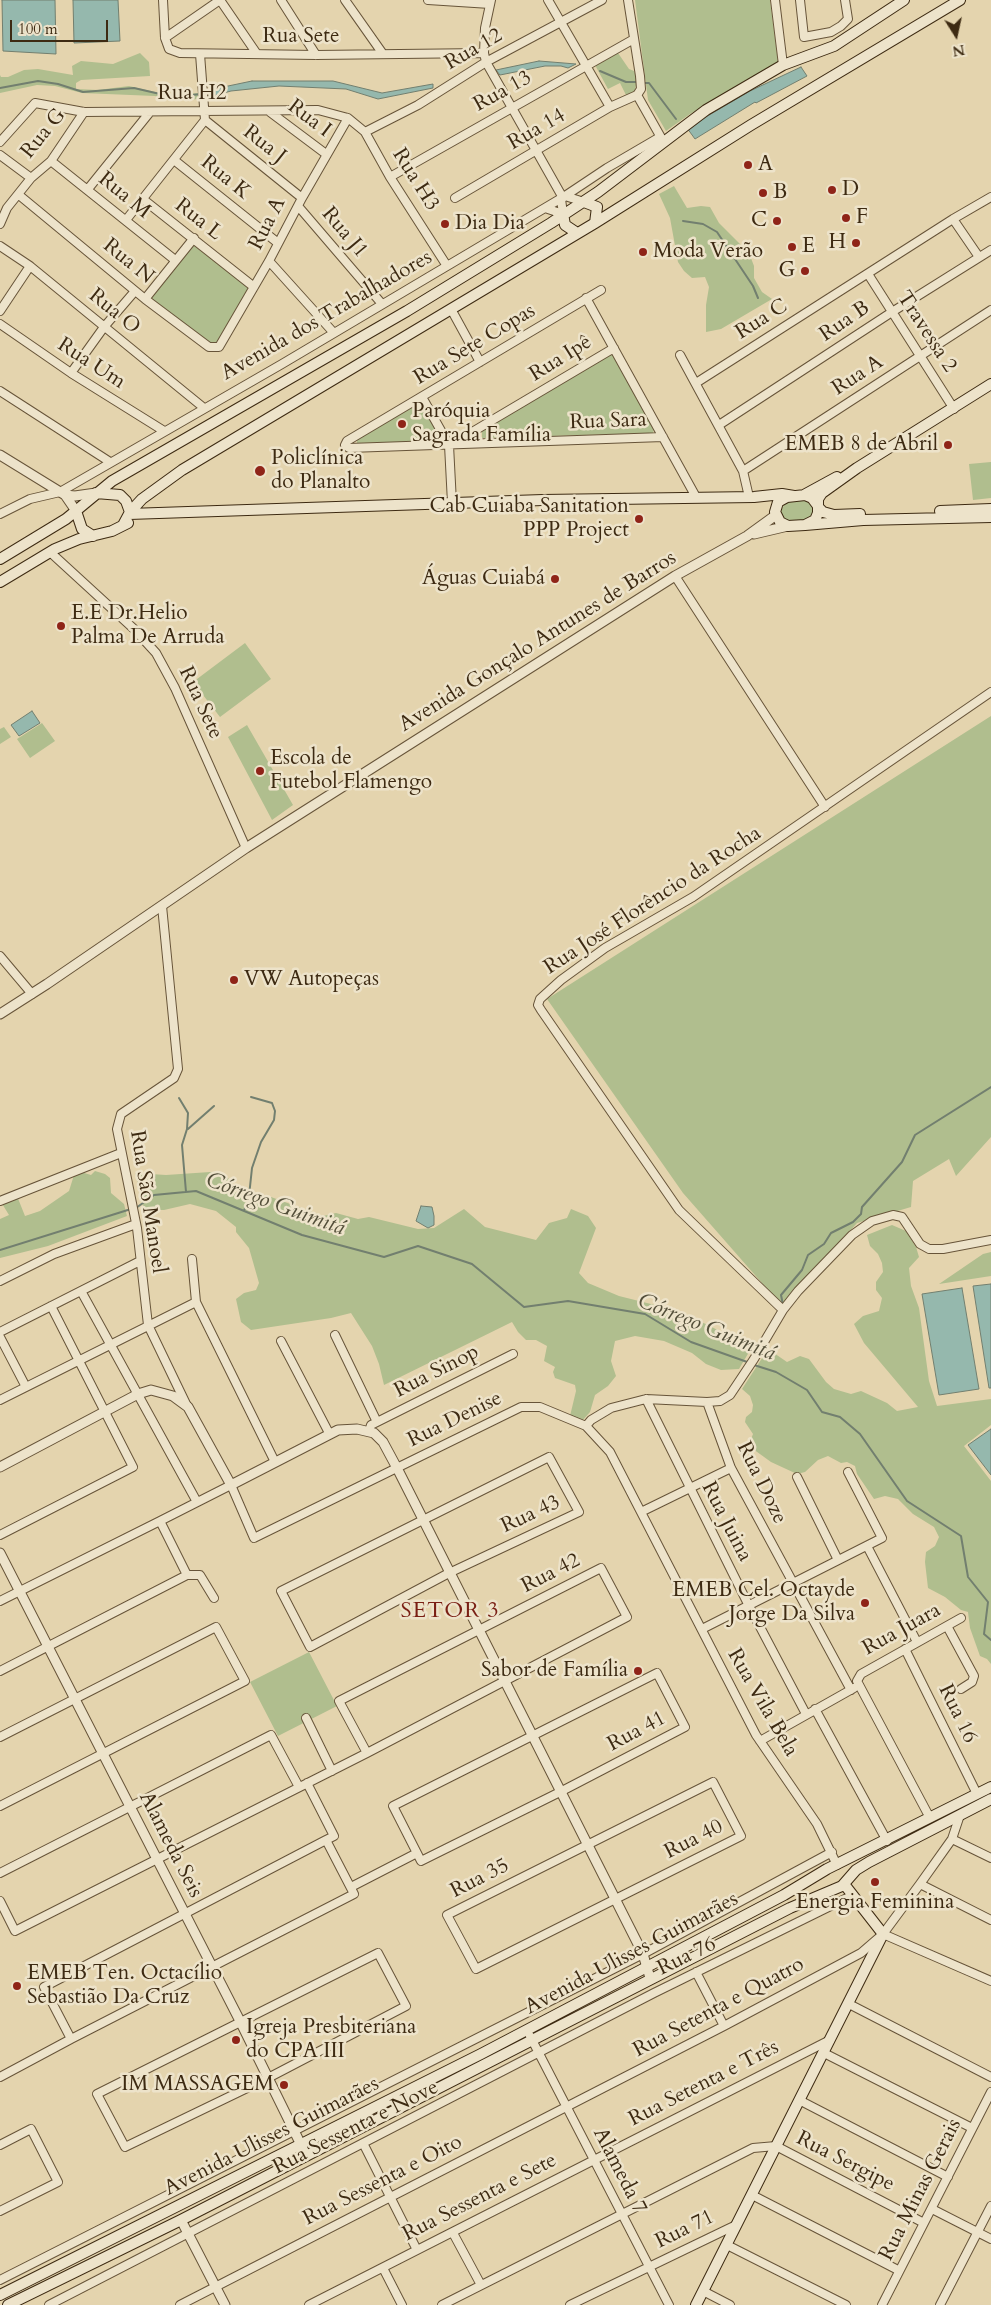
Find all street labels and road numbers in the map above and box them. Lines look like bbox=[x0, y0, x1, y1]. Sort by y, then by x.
street label: Rua Sete bbox=[262, 24, 340, 50]
street label: Rua 12 bbox=[441, 24, 507, 76]
street label: Rua 13 bbox=[470, 66, 536, 118]
street label: Rua H2 bbox=[157, 81, 227, 107]
street label: Rua I bbox=[282, 95, 336, 143]
street label: Rua G bbox=[16, 104, 72, 164]
street label: Rua 14 bbox=[504, 104, 570, 156]
street label: Rua J bbox=[237, 120, 291, 170]
street label: Rua H3 bbox=[386, 144, 444, 216]
street label: Rua K bbox=[195, 150, 255, 206]
street label: Rua M bbox=[93, 167, 155, 225]
street label: Rua A bbox=[244, 193, 292, 255]
street label: Rua L bbox=[169, 194, 227, 246]
street label: Rua J1 bbox=[315, 202, 373, 264]
street label: Rua N bbox=[97, 234, 159, 290]
street label: Avenida dos Trabalhadores bbox=[217, 245, 437, 387]
street label: Rua O bbox=[83, 284, 145, 340]
street label: Travessa 2 bbox=[890, 287, 962, 377]
street label: Rua C bbox=[731, 294, 793, 346]
street label: Rua B bbox=[815, 296, 875, 348]
street label: Rua Sete Copas bbox=[410, 299, 540, 391]
street label: Rua Ipê bbox=[525, 330, 597, 388]
street label: Rua Um bbox=[52, 333, 130, 395]
street label: Rua A bbox=[828, 350, 888, 402]
street label: Rua Sara bbox=[569, 408, 647, 436]
street label: Avenida Gonçalo Antunes de Barros bbox=[395, 546, 681, 738]
street label: Rua Sete bbox=[172, 663, 228, 743]
street label: Rua José Florêncio da Rocha bbox=[540, 821, 766, 981]
street label: Rua São Manoel bbox=[123, 1129, 171, 1275]
street label: Rua Sinop bbox=[390, 1340, 484, 1404]
street label: Rua Denise bbox=[404, 1386, 506, 1454]
street label: Rua Doze bbox=[730, 1438, 792, 1528]
street label: Rua Juina bbox=[695, 1478, 757, 1566]
street label: Rua 43 bbox=[497, 1490, 565, 1540]
street label: Rua 42 bbox=[518, 1549, 584, 1599]
street label: Rua Juara bbox=[859, 1598, 945, 1662]
street label: Rua Vila Bela bbox=[721, 1645, 803, 1761]
street label: Rua 16 bbox=[932, 1680, 982, 1748]
street label: Rua 41 bbox=[604, 1706, 670, 1758]
street label: Alameda Seis bbox=[133, 1788, 207, 1902]
street label: Rua 40 bbox=[661, 1815, 727, 1865]
street label: Rua 35 bbox=[447, 1854, 513, 1904]
street label: Avenida Ulisses Guimarães bbox=[521, 1887, 743, 2021]
street label: Rua 76 bbox=[653, 1932, 721, 1982]
street label: Rua Setenta e Quatro bbox=[629, 1952, 809, 2064]
street label: Rua Setenta e Três bbox=[625, 2035, 783, 2133]
street label: Avenida Ulisses Guimarães bbox=[160, 2072, 384, 2202]
street label: Rua Sessenta e Nove bbox=[269, 2075, 443, 2181]
street label: Rua Minas Gerais bbox=[874, 2115, 968, 2265]
street label: Alameda 7 bbox=[587, 2124, 651, 2218]
street label: Rua Sergipe bbox=[792, 2127, 898, 2197]
street label: Rua Sessenta e Oito bbox=[299, 2130, 467, 2232]
street label: Rua Sessenta e Sete bbox=[399, 2148, 561, 2248]
street label: Rua 71 bbox=[651, 2205, 719, 2255]

